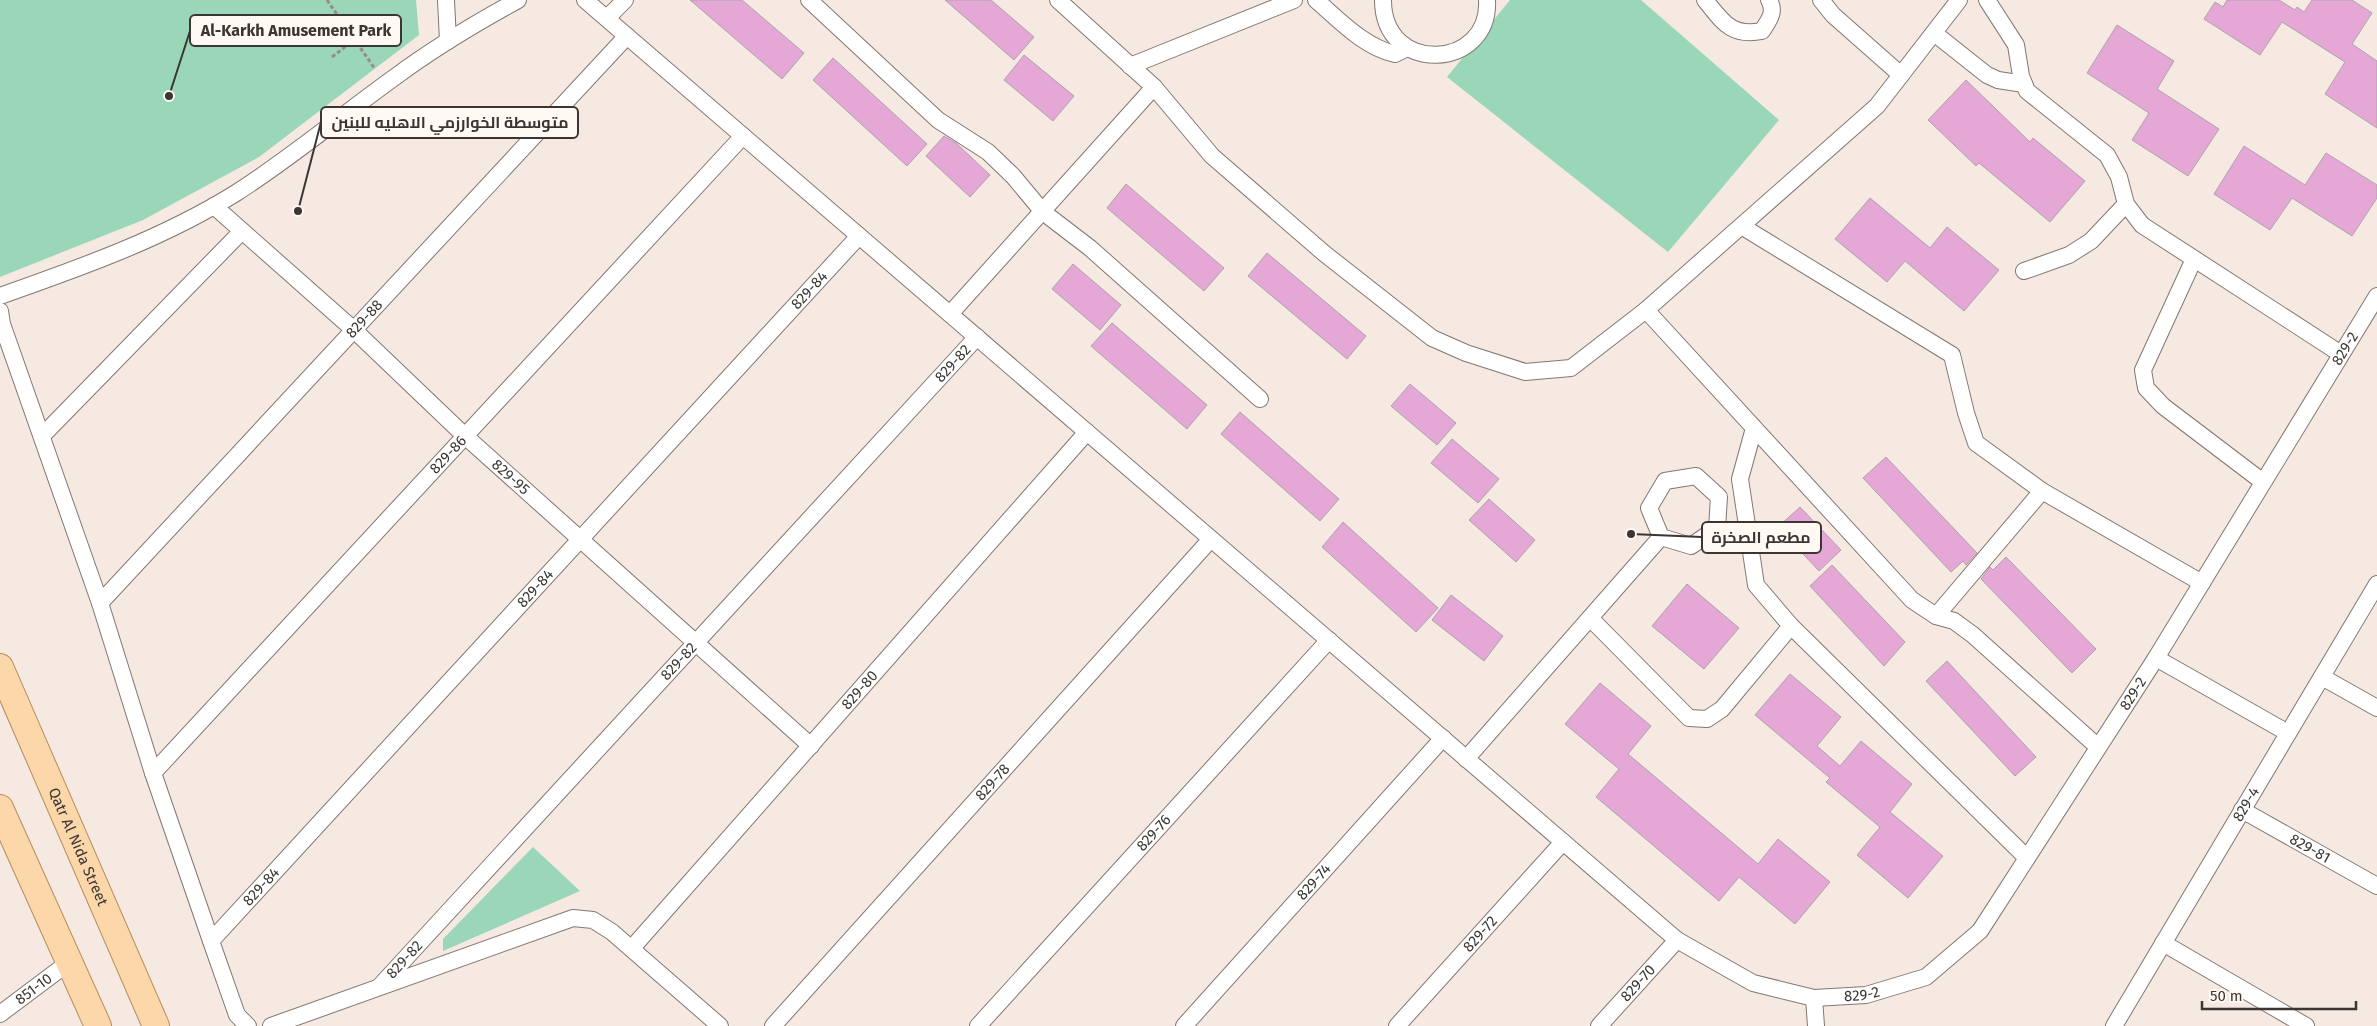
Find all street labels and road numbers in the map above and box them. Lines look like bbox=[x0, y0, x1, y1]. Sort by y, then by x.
street label: 829-84 bbox=[787, 267, 831, 313]
street label: 829-88 bbox=[342, 296, 386, 342]
street label: 829-2 bbox=[2328, 329, 2362, 369]
street label: 829-82 bbox=[931, 341, 975, 386]
street label: 829-86 bbox=[426, 432, 470, 477]
street label: 829-95 bbox=[488, 455, 533, 499]
street label: 829-84 bbox=[513, 565, 557, 611]
street label: 829-82 bbox=[657, 639, 700, 684]
street label: 829-80 bbox=[838, 667, 881, 713]
street label: 829-2 bbox=[2116, 674, 2150, 714]
street label: 829-78 bbox=[971, 760, 1013, 804]
street label: 829-4 bbox=[2229, 784, 2263, 825]
street label: Qatr Al Nida Street bbox=[45, 785, 112, 909]
street label: 829-76 bbox=[1133, 811, 1175, 855]
street label: 829-81 bbox=[2287, 830, 2333, 867]
street label: 829-74 bbox=[1293, 860, 1335, 904]
street label: 829-84 bbox=[239, 864, 283, 909]
street label: 829-72 bbox=[1459, 912, 1501, 956]
street label: 829-82 bbox=[383, 937, 426, 982]
street label: 829-70 bbox=[1617, 961, 1659, 1005]
street label: 851-10 bbox=[12, 969, 56, 1008]
street label: 829-2 bbox=[1844, 982, 1882, 1005]

